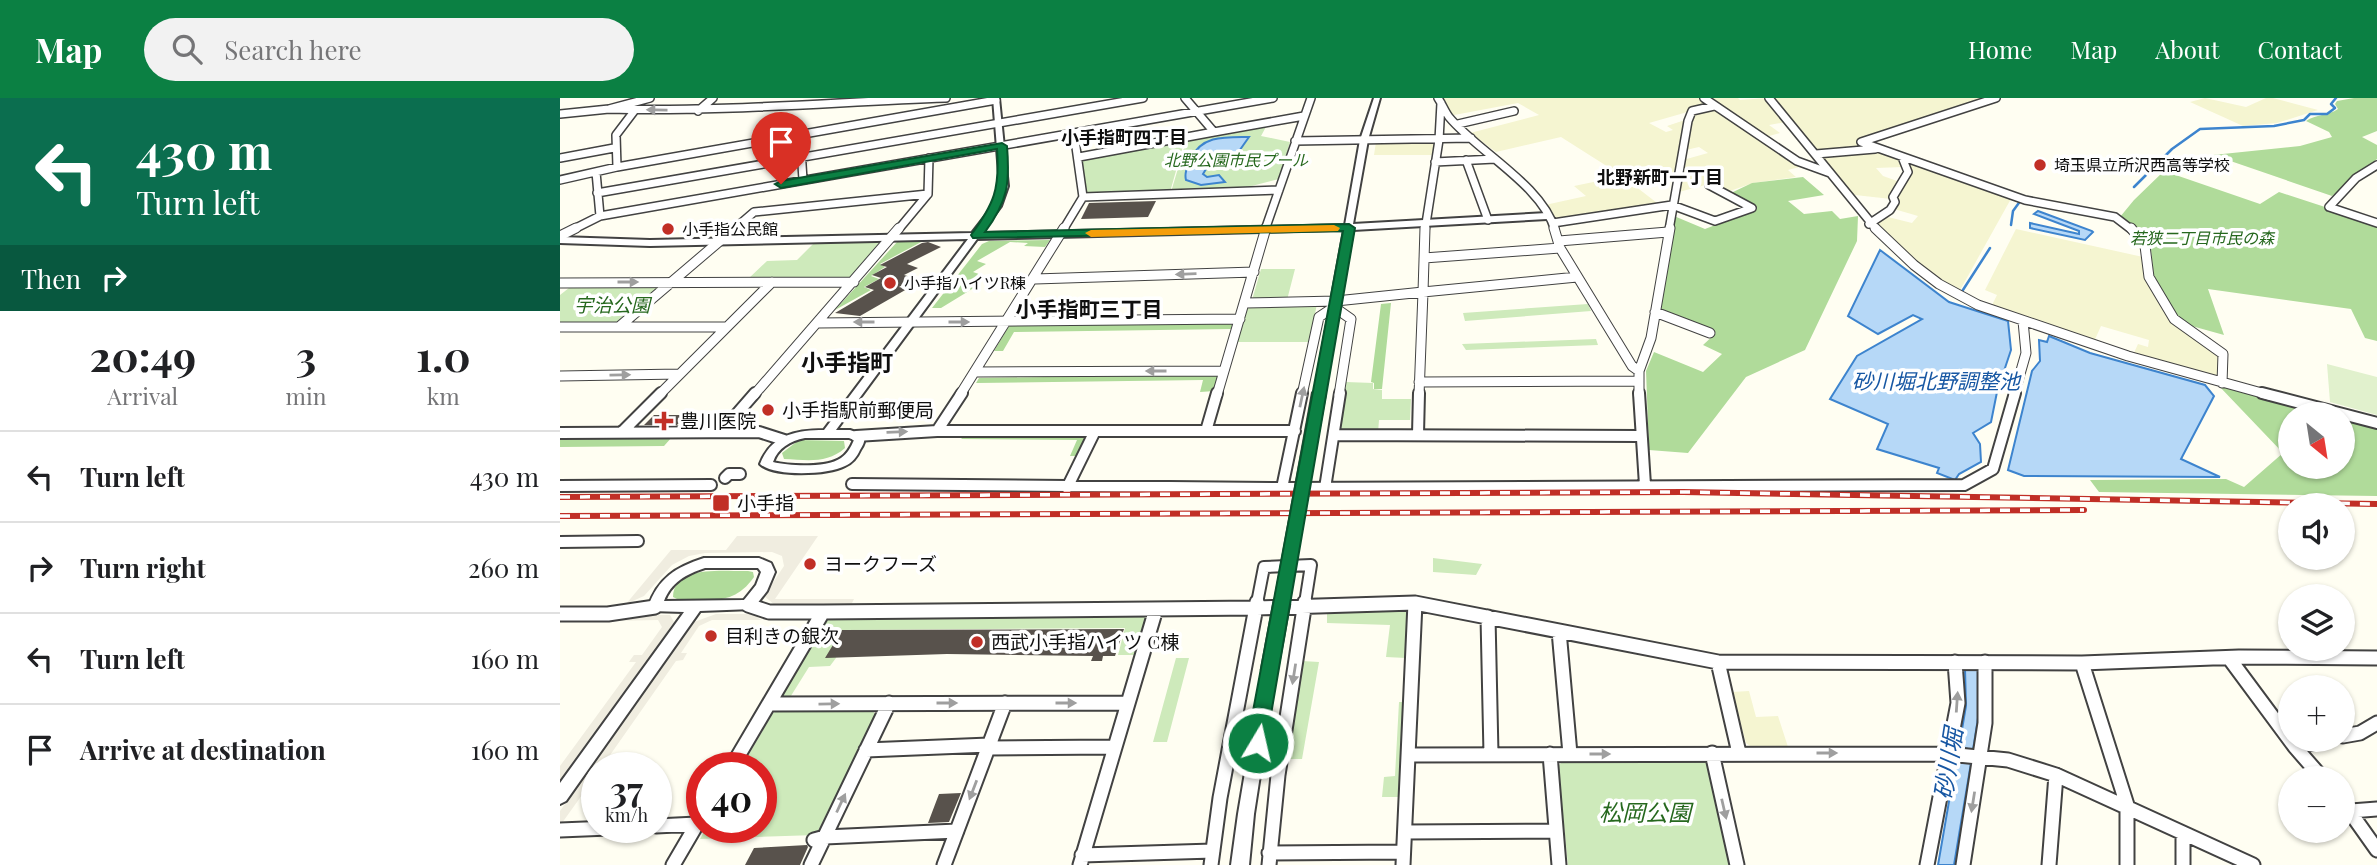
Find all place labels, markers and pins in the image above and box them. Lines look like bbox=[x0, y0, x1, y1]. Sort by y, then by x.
pin bbox=[751, 112, 811, 184]
place label: 埼玉県立所沢西高等学校 bbox=[2054, 154, 2230, 175]
marker: 埼玉県立所沢西高等学校 bbox=[2032, 157, 2048, 173]
place label: 小手指公民館 bbox=[682, 218, 778, 239]
marker: 小手指公民館 bbox=[660, 221, 676, 237]
place label: 小手指ハイツR棟 bbox=[904, 272, 1026, 293]
marker: 小手指ハイツR棟 bbox=[882, 275, 898, 291]
place label: 小手指駅前郵便局 bbox=[782, 396, 934, 422]
marker: 小手指駅前郵便局 bbox=[760, 402, 776, 418]
place label: 豊川医院 bbox=[680, 407, 756, 433]
marker: 豊川医院 bbox=[654, 411, 674, 431]
place label: 小手指 bbox=[737, 489, 794, 515]
marker: 小手指 bbox=[711, 493, 731, 513]
place label: ヨークフーズ bbox=[824, 550, 937, 576]
marker: ヨークフーズ bbox=[802, 556, 818, 572]
place label: 目利きの銀次 bbox=[725, 622, 839, 648]
marker: 目利きの銀次 bbox=[703, 628, 719, 644]
place label: 西武小手指ハイツ C棟 bbox=[991, 628, 1179, 654]
marker: 西武小手指ハイツ C棟 bbox=[969, 634, 985, 650]

